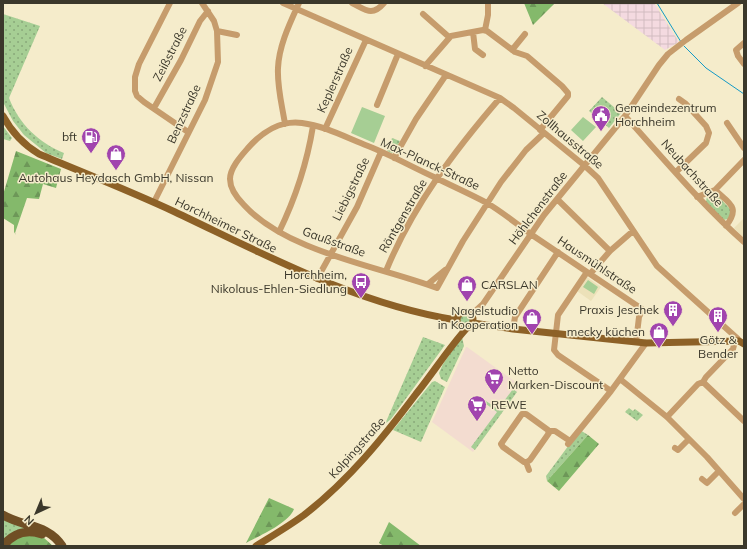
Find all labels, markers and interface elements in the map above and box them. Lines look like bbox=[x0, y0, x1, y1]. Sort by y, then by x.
street label: Zeißstraße bbox=[149, 24, 190, 84]
street label: Keplerstraße bbox=[313, 44, 356, 115]
street label: Benzstraße bbox=[163, 82, 204, 146]
place label: Gemeindezentrum Horchheim bbox=[615, 100, 717, 129]
public building icon: Gemeindezentrum Horchheim bbox=[590, 104, 612, 132]
street label: Zollhausstraße bbox=[534, 107, 607, 172]
fuel station icon: bft bbox=[80, 126, 102, 154]
place label: bft bbox=[62, 129, 77, 144]
street label: Max-Planck-Straße bbox=[378, 134, 482, 193]
street label: Neubachstraße bbox=[658, 136, 727, 209]
shop icon: Autohaus Heydasch GmbH, Nissan bbox=[105, 143, 127, 171]
street label: Liebigstraße bbox=[329, 155, 372, 223]
street label: Höhlchenstraße bbox=[505, 168, 570, 247]
place label: Autohaus Heydasch GmbH, Nissan bbox=[19, 170, 213, 185]
street label: Röntgenstraße bbox=[375, 176, 430, 255]
street label: Horchheimer Straße bbox=[173, 193, 280, 256]
street label: Gaußstraße bbox=[301, 223, 368, 260]
street label: Hausmühlstraße bbox=[555, 233, 640, 297]
place label: Horchheim, Nikolaus-Ehlen-Siedlung bbox=[211, 267, 347, 296]
bus stop icon: Horchheim, Nikolaus-Ehlen-Siedlung bbox=[350, 271, 372, 299]
shop icon: CARSLAN bbox=[456, 274, 478, 302]
place label: CARSLAN bbox=[481, 277, 538, 292]
building icon: Praxis Jeschek bbox=[662, 299, 684, 327]
place label: Praxis Jeschek bbox=[579, 302, 660, 317]
place label: Nagelstudio in Kooperation bbox=[438, 303, 518, 332]
building icon: Götz & Bender bbox=[707, 305, 729, 333]
shop icon: Nagelstudio in Kooperation bbox=[521, 307, 543, 335]
shop icon: mecky küchen bbox=[648, 321, 670, 349]
place label: mecky küchen bbox=[567, 324, 645, 339]
place label: Götz & Bender bbox=[698, 332, 739, 361]
place label: Netto Marken-Discount bbox=[508, 363, 603, 392]
supermarket icon: Netto Marken-Discount bbox=[483, 367, 505, 395]
supermarket icon: REWE bbox=[466, 394, 488, 422]
place label: REWE bbox=[491, 397, 527, 412]
street label: Kolpingstraße bbox=[325, 414, 388, 481]
north arrow bbox=[16, 493, 56, 533]
text: N bbox=[21, 512, 37, 528]

